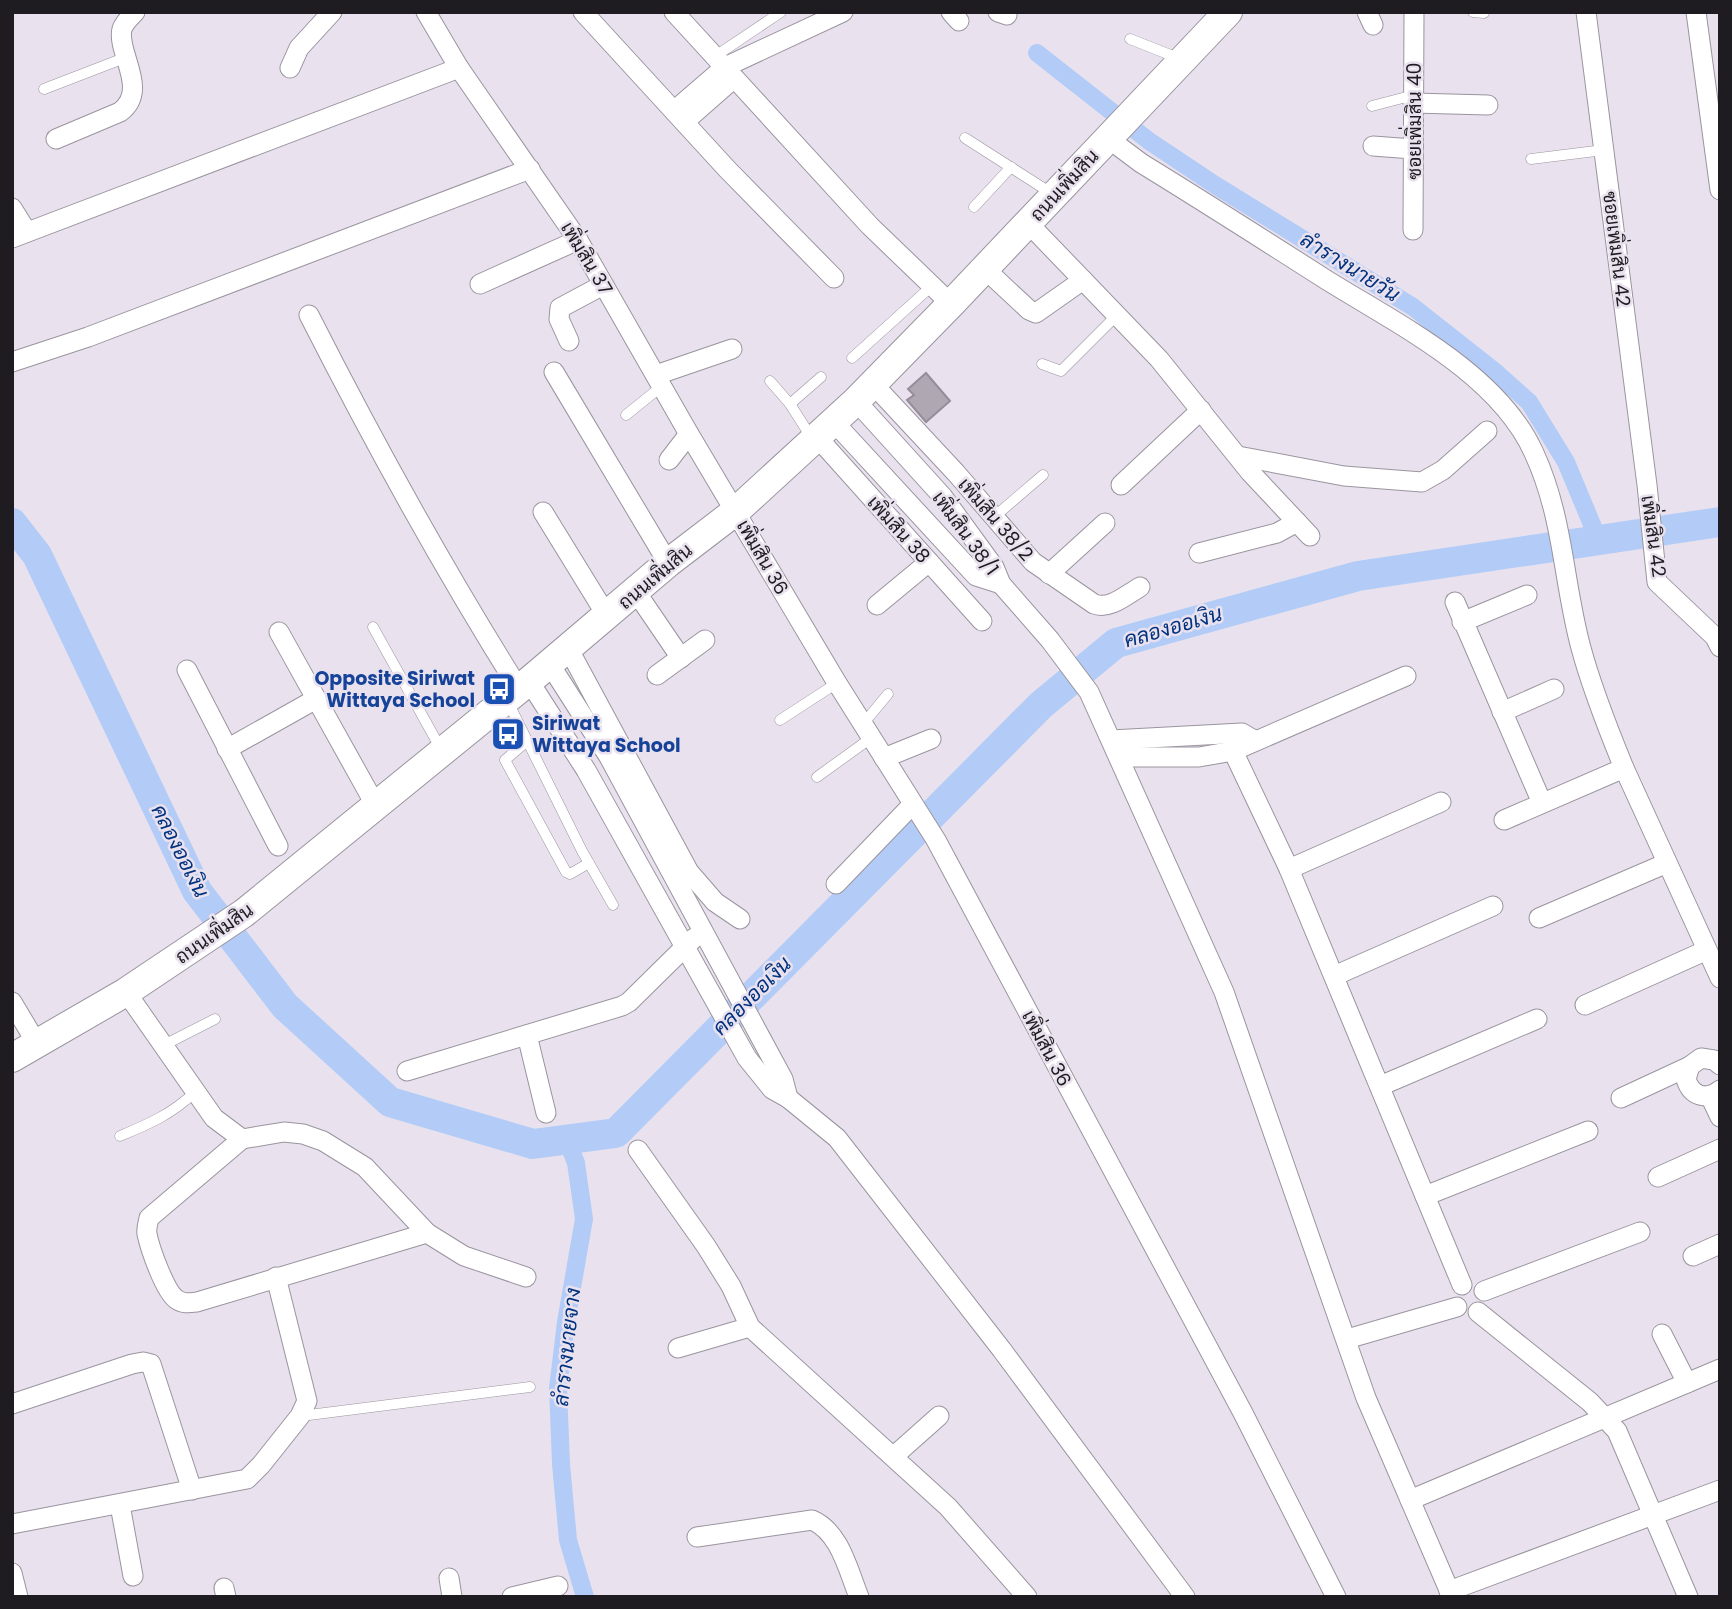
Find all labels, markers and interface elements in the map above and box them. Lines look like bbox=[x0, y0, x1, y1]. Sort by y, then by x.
street label: ซอยเพิ่มสิน 40 bbox=[1398, 62, 1428, 180]
street label: ถนนเพิ่มสิน bbox=[1022, 141, 1105, 227]
street label: ซอยเพิ่มสิน 42 bbox=[1596, 189, 1640, 308]
street label: เพิ่มสิน 37 bbox=[554, 215, 622, 300]
water label: ลำรางนายวัน bbox=[1295, 225, 1406, 309]
street label: เพิ่มสิน 38/2 bbox=[952, 470, 1042, 567]
street label: เพิ่มสิน 38/1 bbox=[926, 484, 1008, 581]
street label: เพิ่มสิน 38 bbox=[861, 488, 939, 569]
street label: เพิ่มสิน 42 bbox=[1634, 493, 1676, 579]
street label: เพิ่มสิน 36 bbox=[730, 513, 798, 600]
street label: ถนนเพิ่มสิน bbox=[610, 535, 698, 616]
water label: คลองออเงิน bbox=[1120, 599, 1226, 654]
place label: Opposite Siriwat Wittaya School bbox=[314, 665, 475, 714]
bus stop icon: Opposite Siriwat Wittaya School bbox=[480, 670, 518, 708]
place label: Siriwat Wittaya School bbox=[532, 710, 681, 759]
bus stop icon: Siriwat Wittaya School bbox=[489, 715, 527, 753]
water label: คลองออเงิน bbox=[145, 799, 217, 903]
street label: ถนนเพิ่มสิน bbox=[168, 894, 259, 970]
water label: คลองออเงิน bbox=[706, 949, 798, 1042]
street label: เพิ่มสิน 36 bbox=[1015, 1004, 1081, 1091]
water label: ลำรางนายจาง bbox=[546, 1286, 587, 1408]

